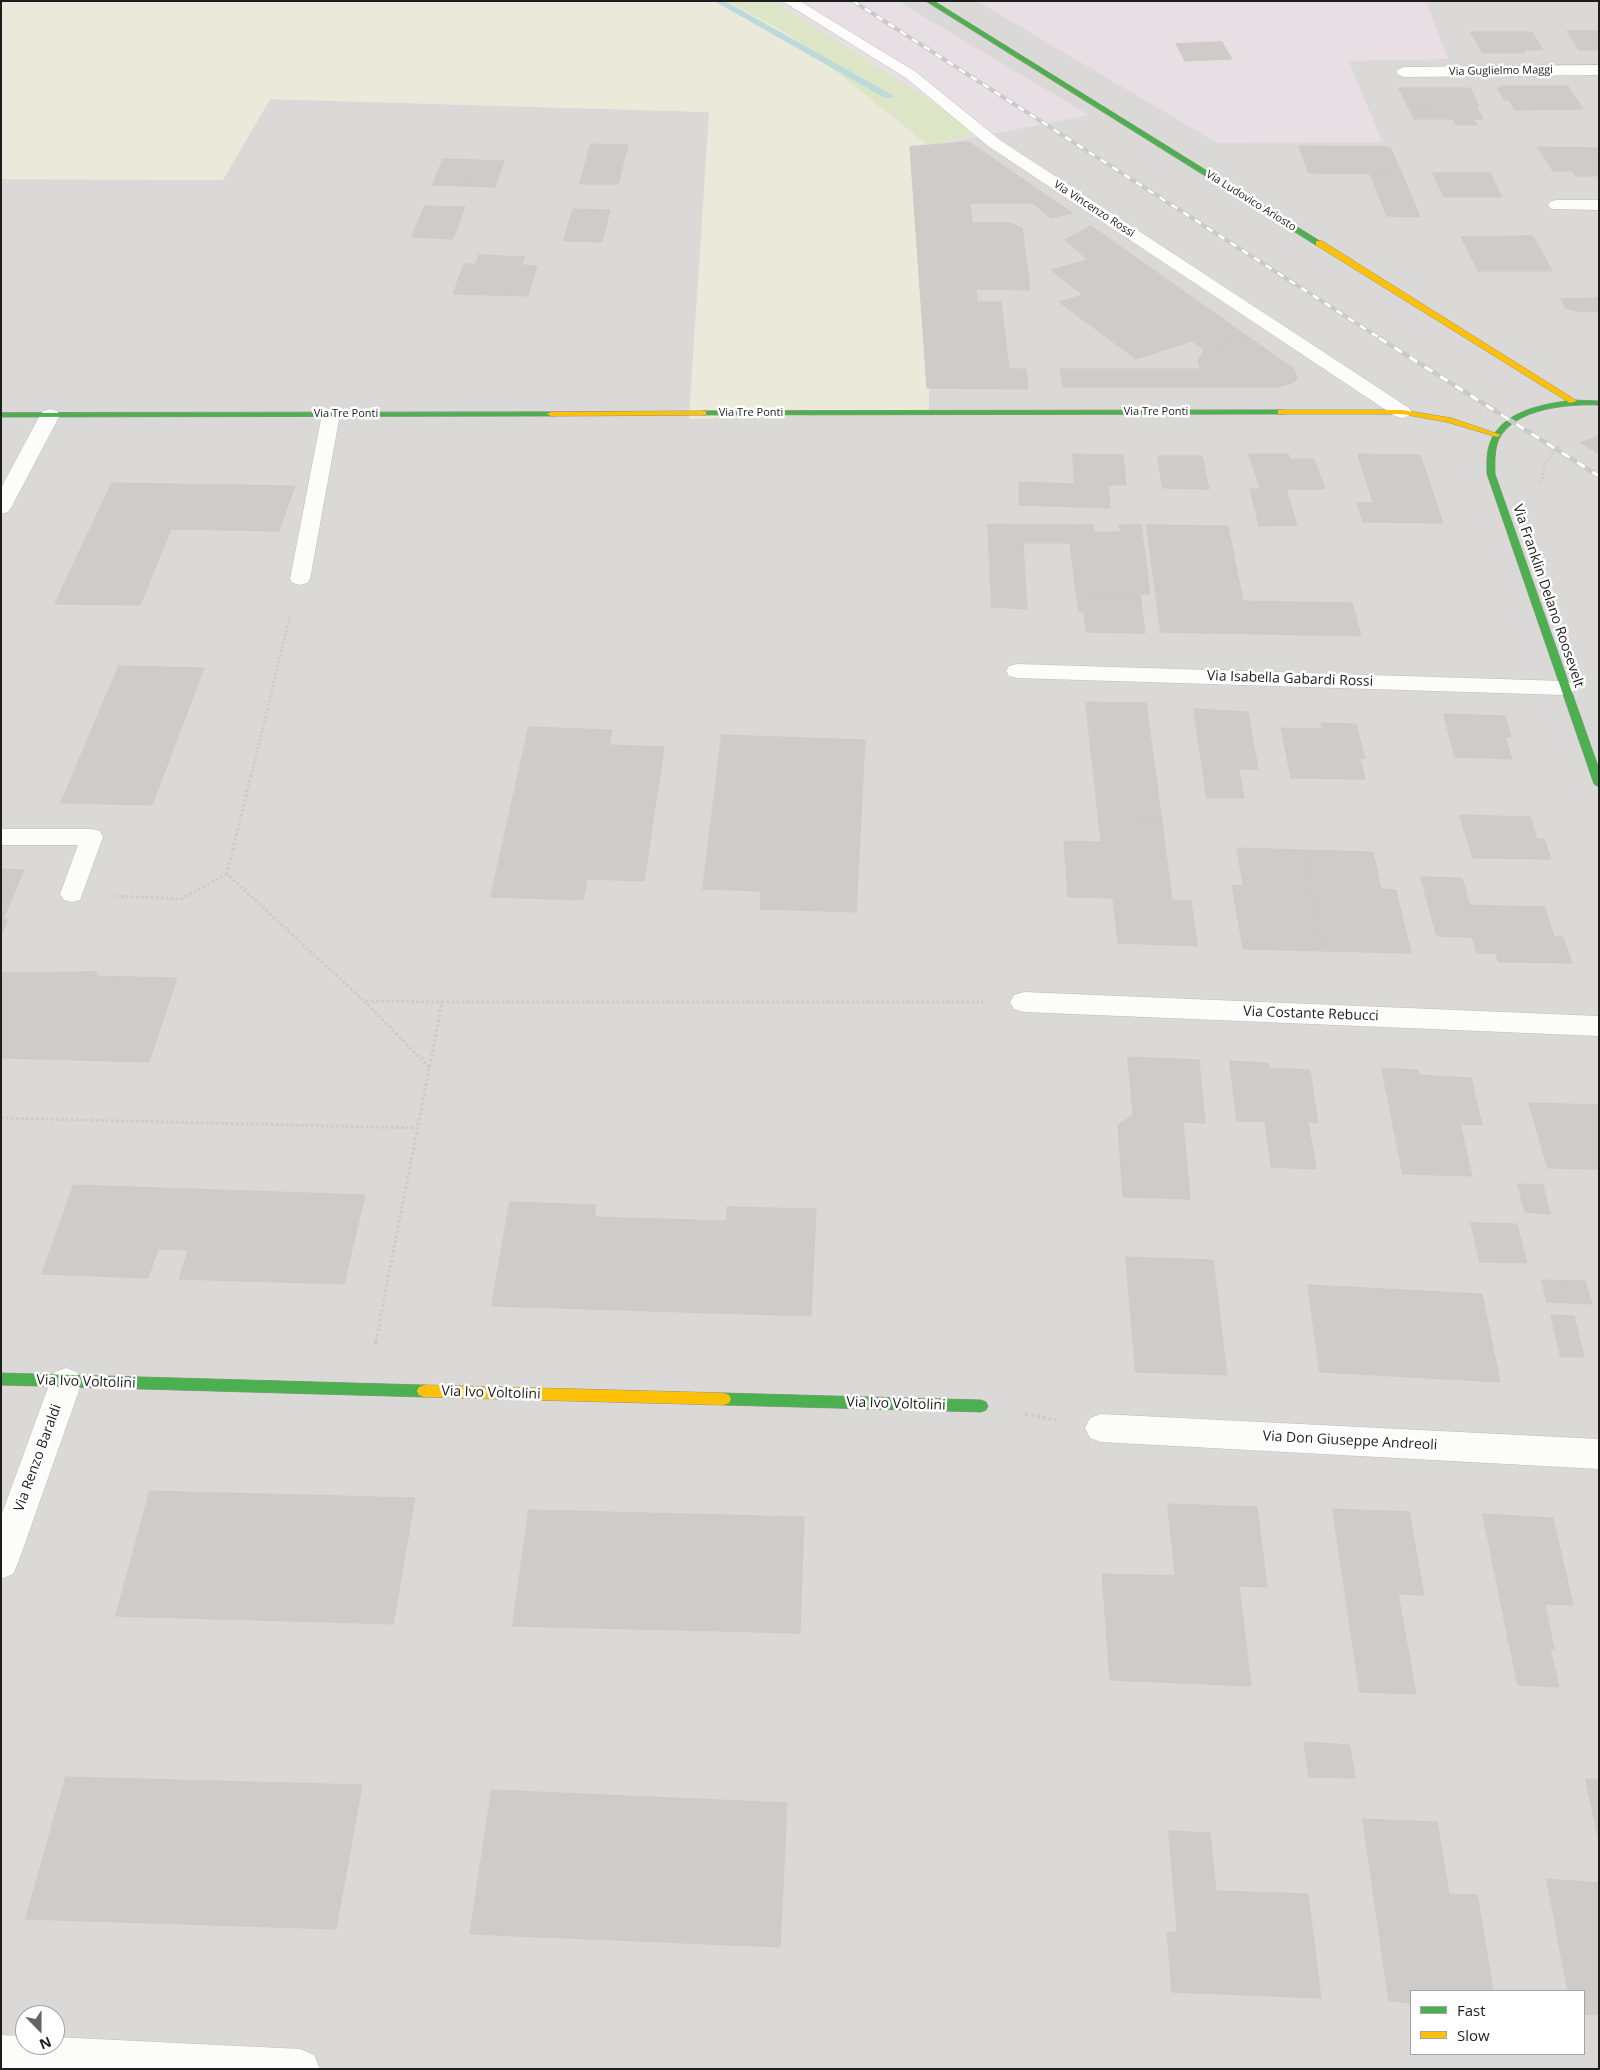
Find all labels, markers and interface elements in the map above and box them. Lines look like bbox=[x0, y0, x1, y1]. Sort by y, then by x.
street label: Via Guglielmo Maggi bbox=[1449, 63, 1553, 79]
street label: Via Ludovico Ariosto bbox=[1203, 168, 1299, 234]
street label: Via Vincenzo Rossi bbox=[1051, 178, 1137, 240]
street label: Via Tre Ponti bbox=[1124, 405, 1188, 419]
street label: Via Tre Ponti bbox=[719, 406, 783, 420]
street label: Via Tre Ponti bbox=[314, 407, 378, 421]
street label: Via Franklin Delano Roosevelt bbox=[1509, 502, 1587, 690]
street label: Via Isabella Gabardi Rossi bbox=[1207, 668, 1373, 690]
street label: Via Costante Rebucci bbox=[1243, 1003, 1379, 1025]
street label: Via Ivo Voltolini bbox=[36, 1372, 136, 1392]
street label: Via Ivo Voltolini bbox=[441, 1383, 541, 1403]
street label: Via Ivo Voltolini bbox=[846, 1394, 946, 1414]
street label: Via Renzo Baraldi bbox=[11, 1402, 65, 1514]
street label: Via Don Giuseppe Andreoli bbox=[1262, 1428, 1438, 1454]
legend bbox=[1410, 1990, 1585, 2055]
text: Fast bbox=[1457, 2000, 1486, 2020]
north arrow bbox=[15, 2005, 65, 2055]
text: Slow bbox=[1457, 2025, 1490, 2045]
text: N bbox=[37, 2032, 54, 2054]

